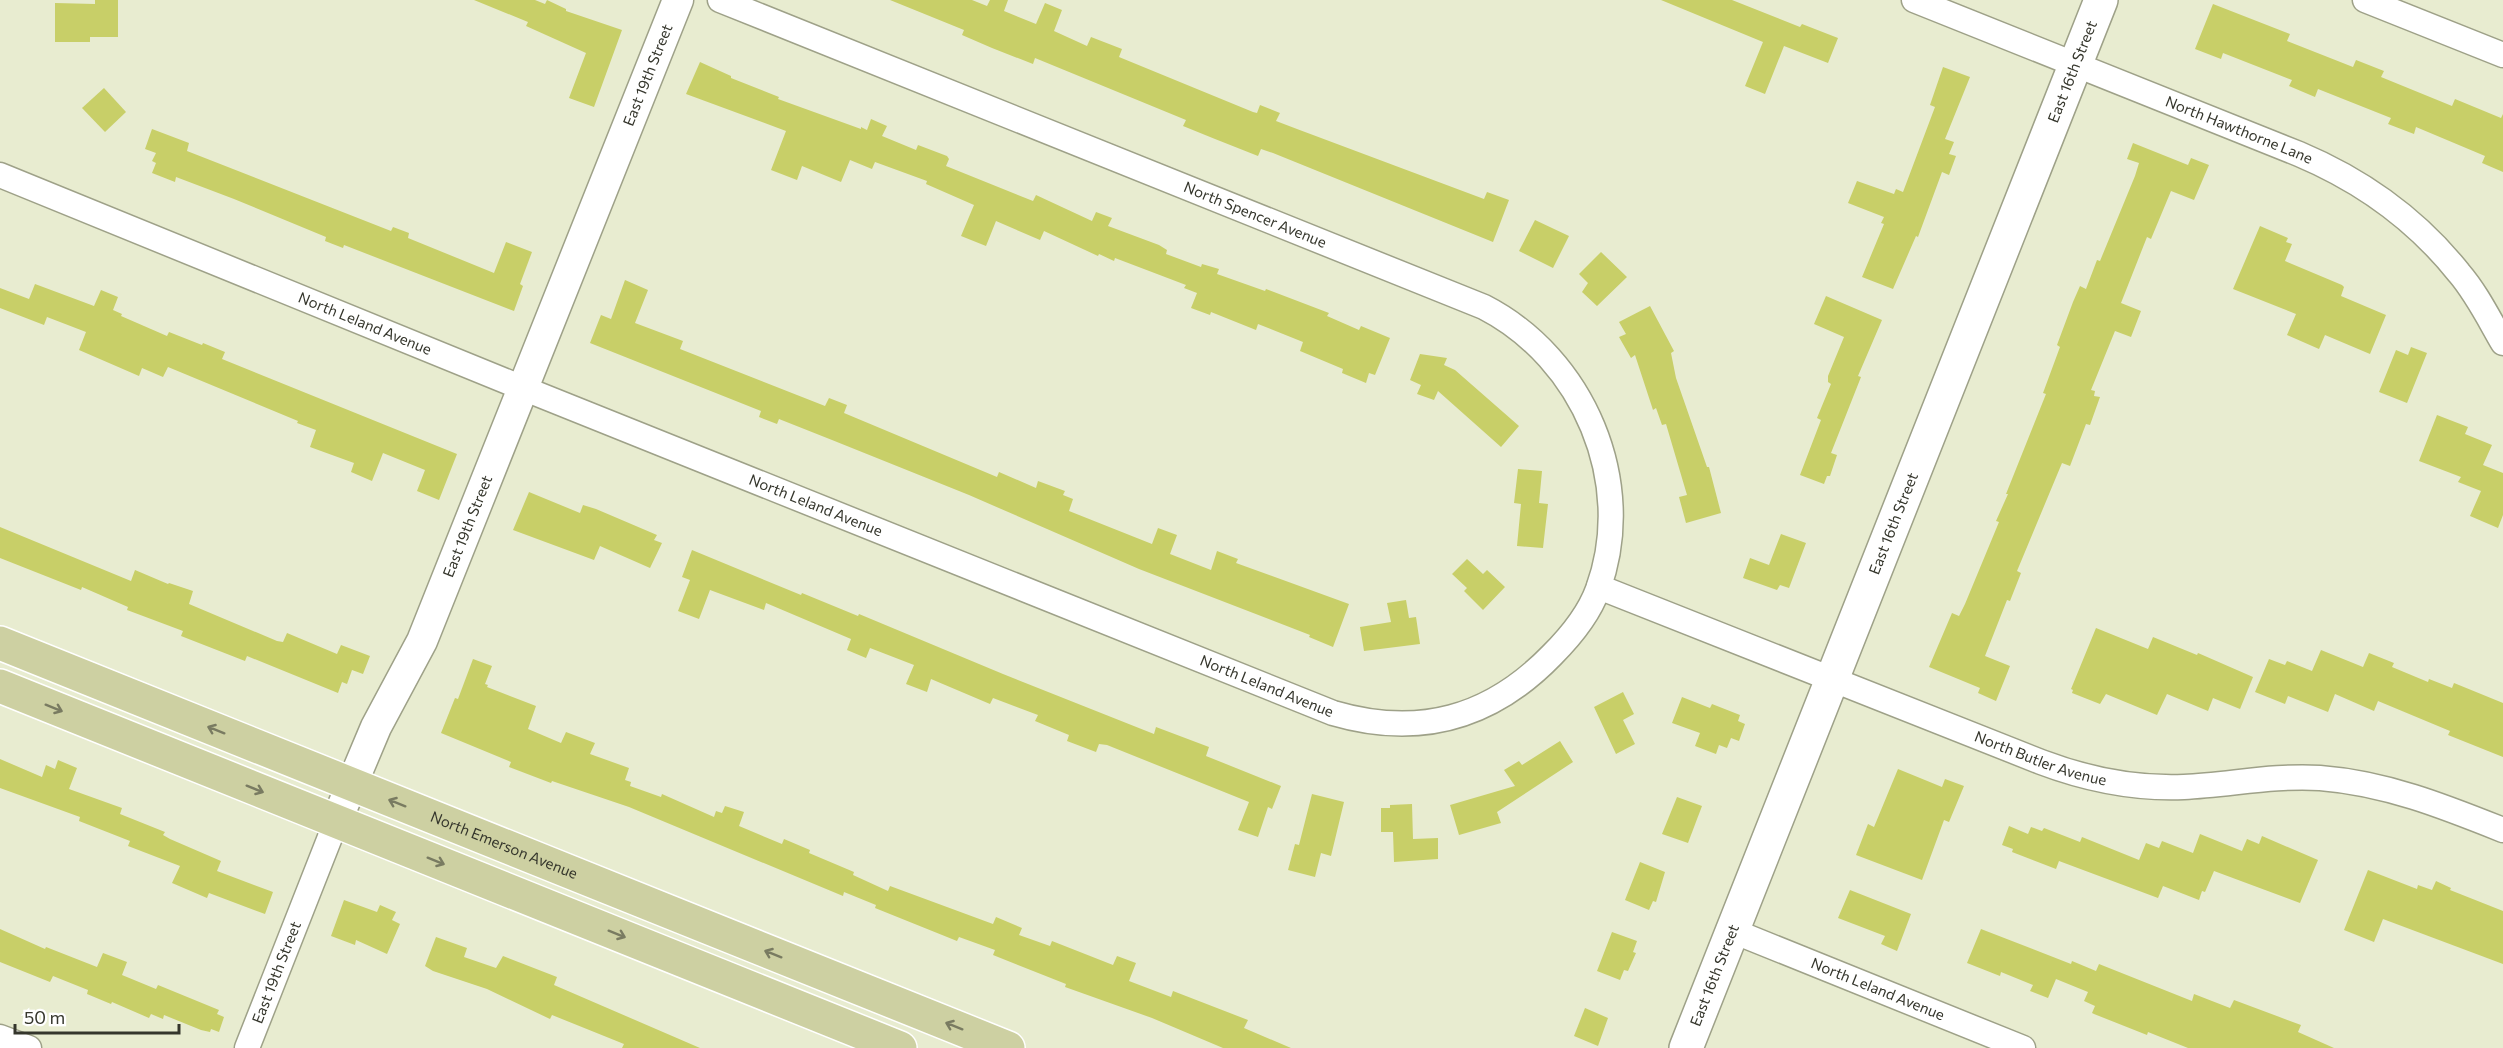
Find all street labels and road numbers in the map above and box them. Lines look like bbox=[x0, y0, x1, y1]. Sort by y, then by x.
street label: East 16th Street bbox=[2043, 18, 2100, 125]
street label: East 19th Street bbox=[619, 21, 676, 128]
street label: North Hawthorne Lane bbox=[2163, 92, 2316, 167]
street label: North Spencer Avenue bbox=[1181, 177, 1329, 251]
street label: North Leland Avenue bbox=[296, 288, 435, 358]
street label: North Leland Avenue bbox=[747, 470, 885, 539]
street label: East 16th Street bbox=[1864, 470, 1921, 577]
street label: East 19th Street bbox=[438, 472, 495, 580]
street label: North Leland Avenue bbox=[1198, 651, 1337, 720]
street label: North Butler Avenue bbox=[1972, 727, 2108, 789]
street label: North Emerson Avenue bbox=[428, 807, 580, 882]
street label: East 19th Street bbox=[248, 919, 304, 1026]
street label: East 16th Street bbox=[1686, 921, 1742, 1029]
street label: North Leland Avenue bbox=[1809, 953, 1947, 1023]

